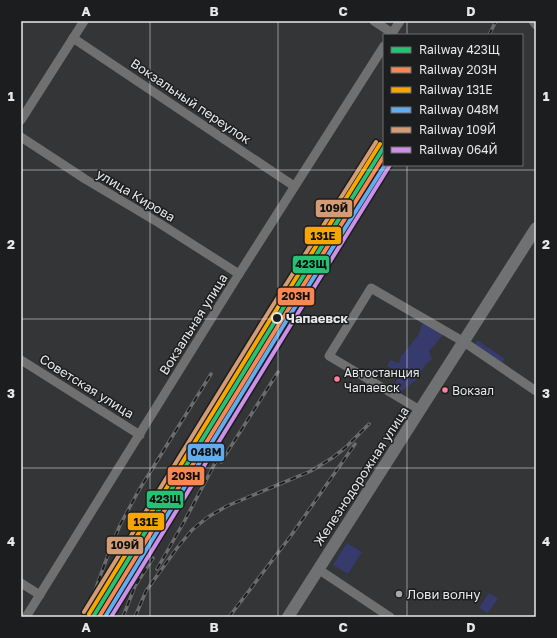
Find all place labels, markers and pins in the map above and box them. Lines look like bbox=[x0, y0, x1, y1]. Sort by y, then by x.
place label: Чапаевск bbox=[286, 310, 348, 326]
marker: Чапаевск bbox=[271, 312, 283, 324]
place label: Автостанция Чапаевск bbox=[344, 365, 420, 395]
marker: Автостанция Чапаевск bbox=[332, 374, 342, 384]
place label: Вокзал bbox=[452, 383, 494, 398]
marker: Вокзал bbox=[440, 385, 450, 395]
place label: Лови волну bbox=[407, 586, 481, 602]
marker: Лови волну bbox=[394, 589, 404, 599]

